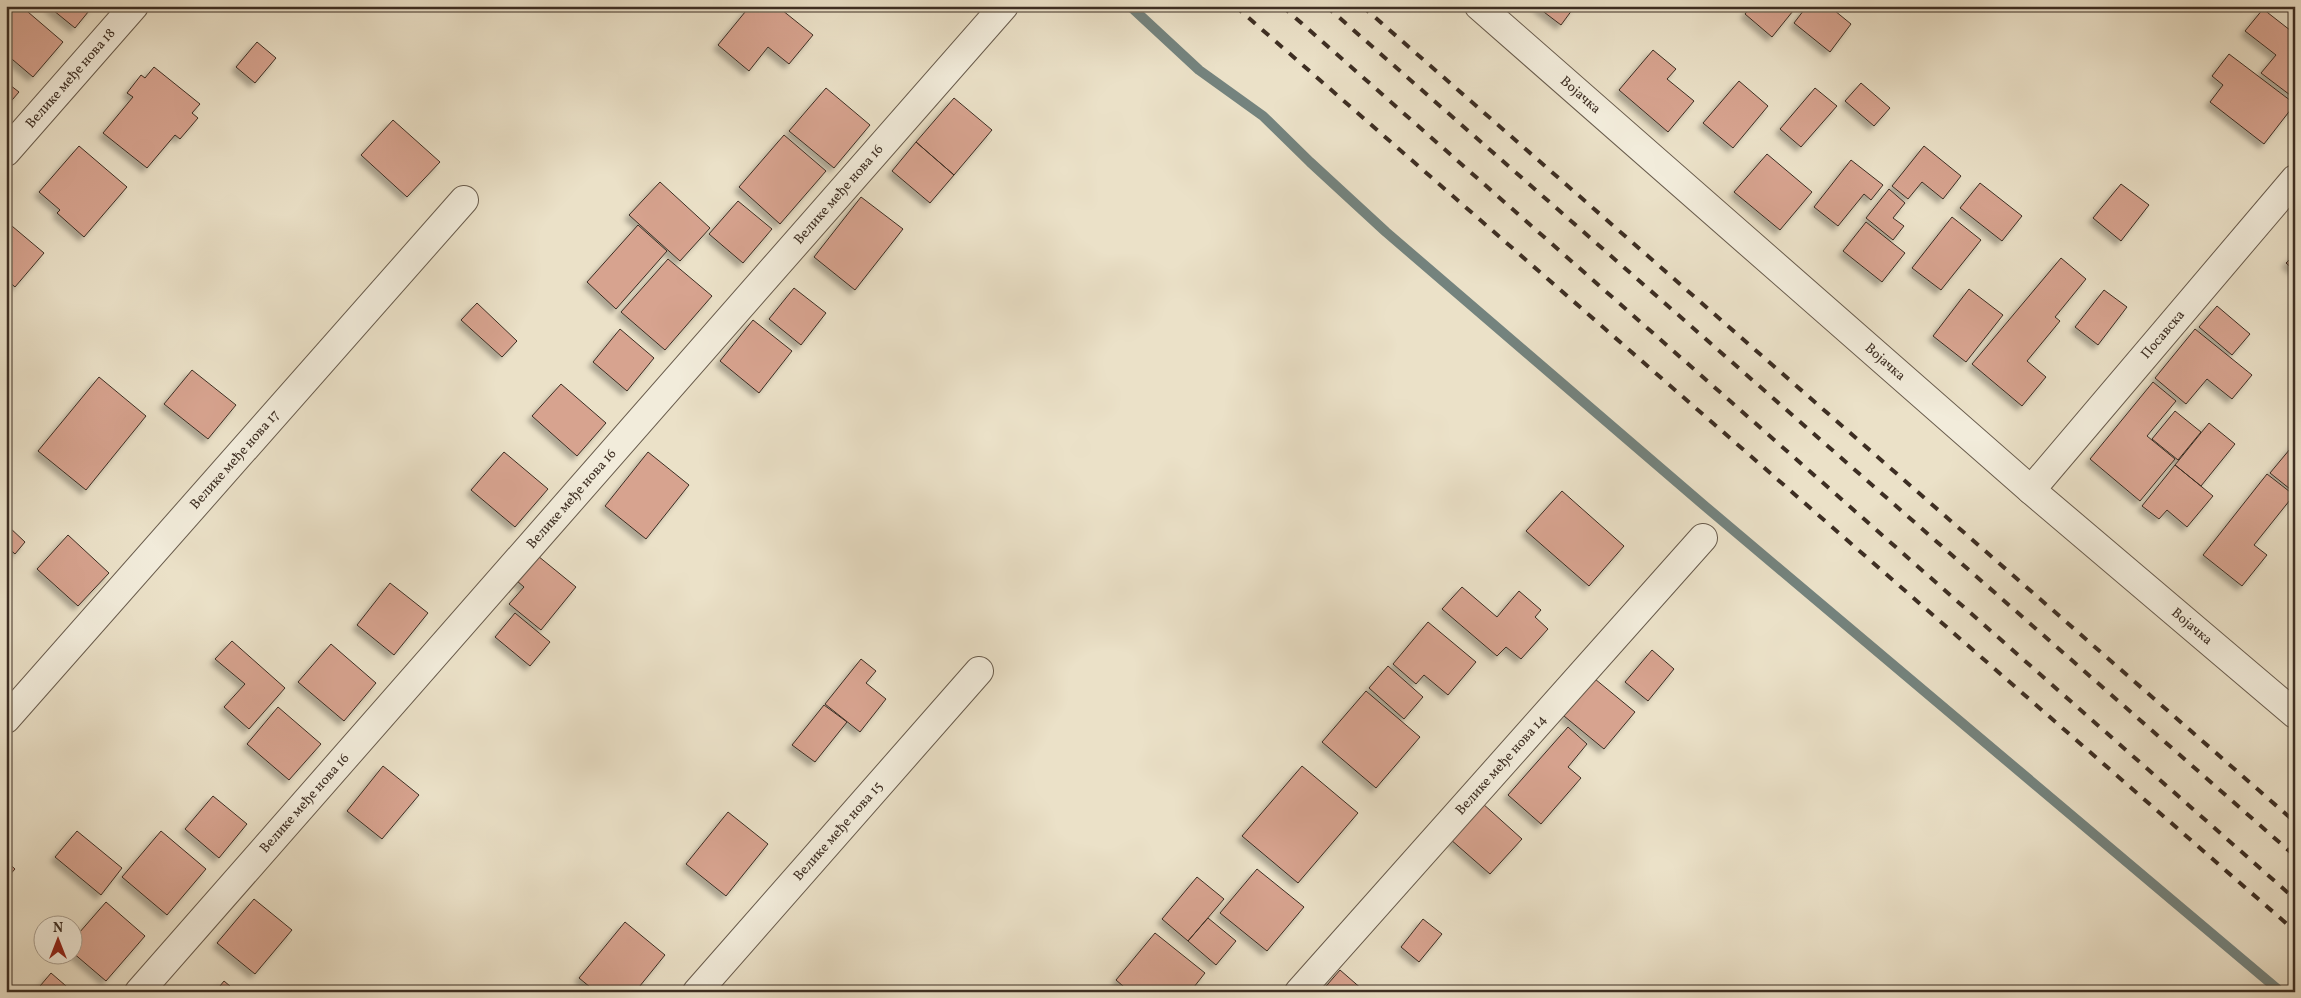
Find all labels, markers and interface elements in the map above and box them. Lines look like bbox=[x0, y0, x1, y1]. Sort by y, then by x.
street label: Велике међе нова 18 bbox=[21, 24, 120, 133]
street label: Војачка bbox=[1556, 72, 1605, 118]
street label: Велике међе нова 16 bbox=[790, 140, 888, 249]
street label: Посавска bbox=[2137, 306, 2189, 363]
street label: Војачка bbox=[1861, 339, 1910, 385]
street label: Велике међе нова 17 bbox=[186, 405, 284, 514]
street label: Велике међе нова 16 bbox=[522, 445, 621, 553]
street label: Војачка bbox=[2167, 603, 2216, 649]
street label: Велике међе нова 14 bbox=[1451, 711, 1551, 819]
street label: Велике међе нова 16 bbox=[255, 749, 354, 857]
street label: Велике међе нова 15 bbox=[789, 777, 887, 885]
north arrow bbox=[32, 916, 82, 966]
text: N bbox=[53, 919, 63, 938]

